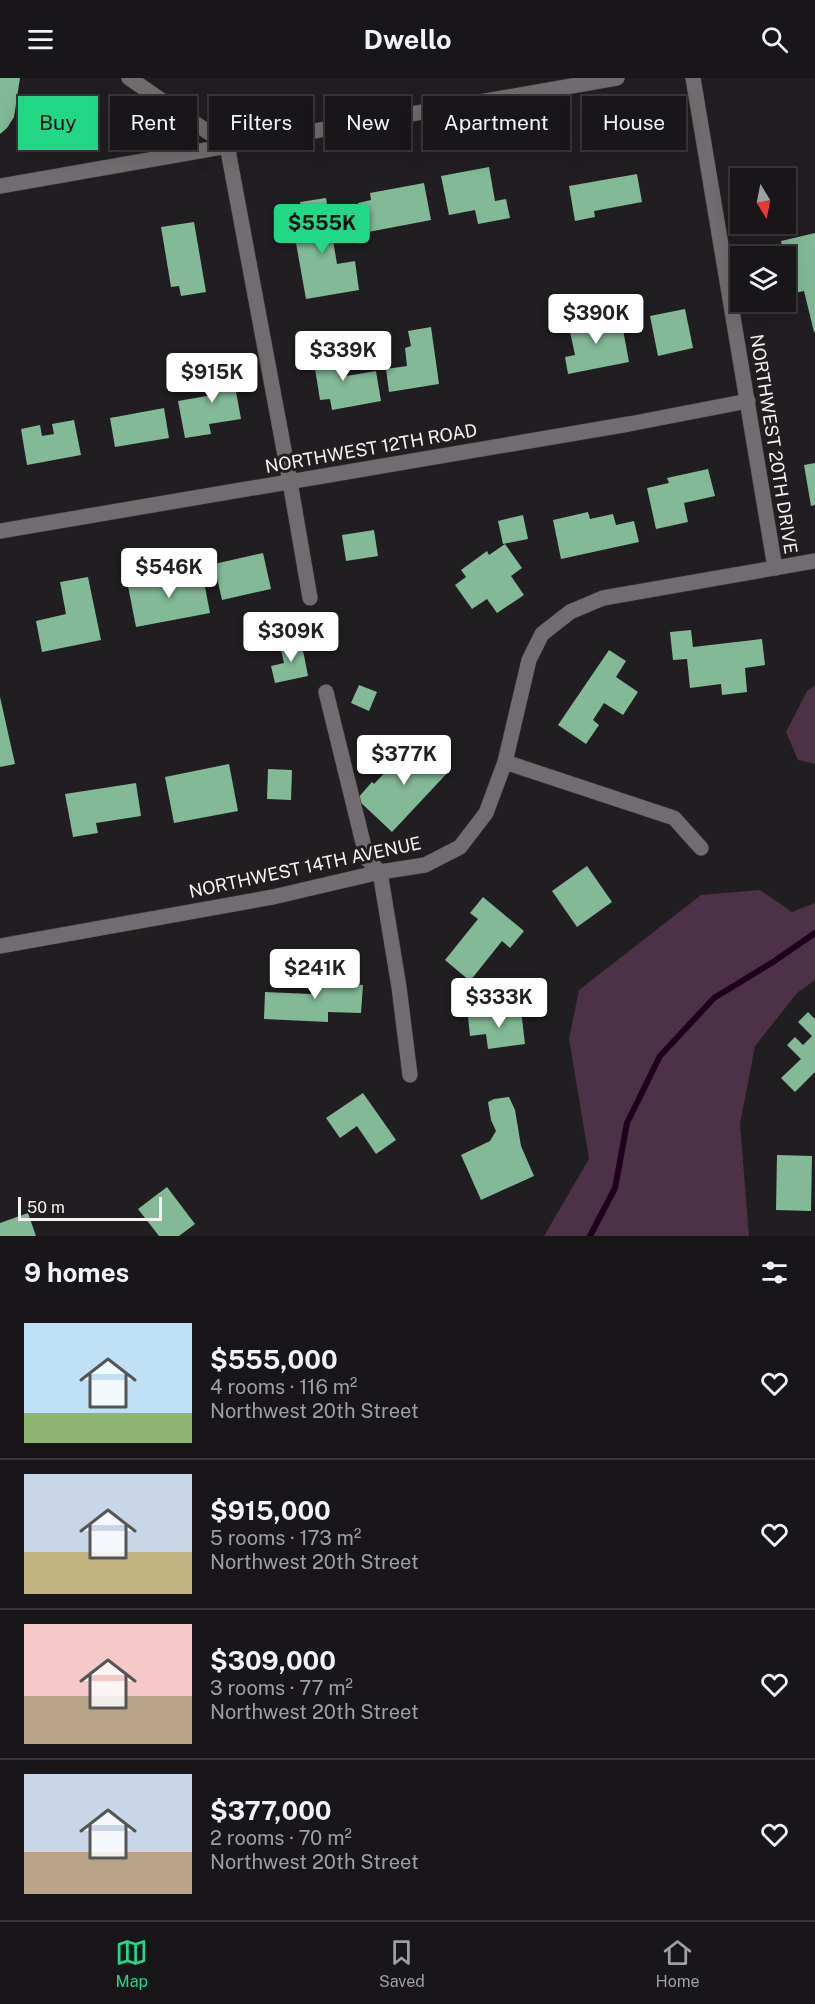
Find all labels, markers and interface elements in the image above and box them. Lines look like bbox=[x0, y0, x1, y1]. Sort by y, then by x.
icon: menu bbox=[24, 23, 57, 56]
text: Dwello bbox=[364, 23, 451, 55]
icon: search bbox=[758, 23, 791, 56]
chip: Buy bbox=[18, 96, 98, 150]
chip: Rent bbox=[110, 96, 197, 150]
chip: Filters bbox=[209, 96, 313, 150]
chip: New bbox=[325, 96, 411, 150]
chip: Apartment bbox=[423, 96, 570, 150]
chip: House bbox=[582, 96, 686, 150]
north arrow bbox=[730, 168, 796, 234]
map controls bbox=[730, 168, 796, 312]
pin: $555K bbox=[280, 204, 364, 255]
text: $555K bbox=[288, 211, 356, 235]
button: layers bbox=[730, 246, 796, 312]
pin: $390K bbox=[554, 294, 638, 345]
text: $390K bbox=[562, 301, 630, 325]
pin: $339K bbox=[301, 331, 385, 382]
street label: NORTHWEST 20TH DRIVE bbox=[746, 333, 802, 555]
text: $339K bbox=[309, 338, 377, 362]
pin: $915K bbox=[170, 353, 254, 404]
text: $915K bbox=[180, 360, 244, 384]
street label: NORTHWEST 12TH ROAD bbox=[263, 419, 479, 477]
pin: $546K bbox=[127, 548, 211, 599]
text: $546K bbox=[135, 555, 203, 579]
pin: $309K bbox=[249, 612, 333, 663]
text: $309K bbox=[257, 619, 325, 643]
pin: $377K bbox=[362, 735, 446, 786]
text: $377K bbox=[371, 742, 437, 766]
street label: NORTHWEST 14TH AVENUE bbox=[187, 832, 423, 902]
pin: $241K bbox=[273, 949, 357, 1000]
text: $241K bbox=[284, 956, 346, 980]
pin: $333K bbox=[457, 978, 541, 1029]
text: $333K bbox=[465, 985, 533, 1009]
scale bar bbox=[18, 1194, 162, 1222]
text: 50 m bbox=[27, 1198, 65, 1217]
icon: filters bbox=[758, 1256, 791, 1289]
text: 9 homes bbox=[24, 1257, 129, 1288]
text: $555,000 bbox=[210, 1344, 338, 1375]
icon: home bbox=[72, 1347, 144, 1419]
icon: heart bbox=[758, 1367, 791, 1400]
text: 4 rooms · 116 m² bbox=[210, 1375, 357, 1399]
text: Northwest 20th Street bbox=[210, 1399, 419, 1423]
text: $915,000 bbox=[210, 1495, 331, 1526]
icon: home bbox=[72, 1498, 144, 1570]
icon: heart bbox=[758, 1518, 791, 1551]
text: 5 rooms · 173 m² bbox=[210, 1526, 361, 1550]
text: Northwest 20th Street bbox=[210, 1550, 419, 1574]
text: $309,000 bbox=[210, 1645, 336, 1676]
icon: home bbox=[72, 1648, 144, 1720]
icon: heart bbox=[758, 1668, 791, 1701]
text: 3 rooms · 77 m² bbox=[210, 1676, 353, 1700]
text: Northwest 20th Street bbox=[210, 1700, 419, 1724]
text: $377,000 bbox=[210, 1795, 332, 1826]
icon: home bbox=[72, 1798, 144, 1870]
icon: heart bbox=[758, 1818, 791, 1851]
text: 2 rooms · 70 m² bbox=[210, 1826, 352, 1850]
text: Northwest 20th Street bbox=[210, 1850, 419, 1874]
tab: Map bbox=[115, 1936, 148, 1991]
tab: Saved bbox=[379, 1936, 425, 1991]
tab: Home bbox=[656, 1936, 700, 1991]

